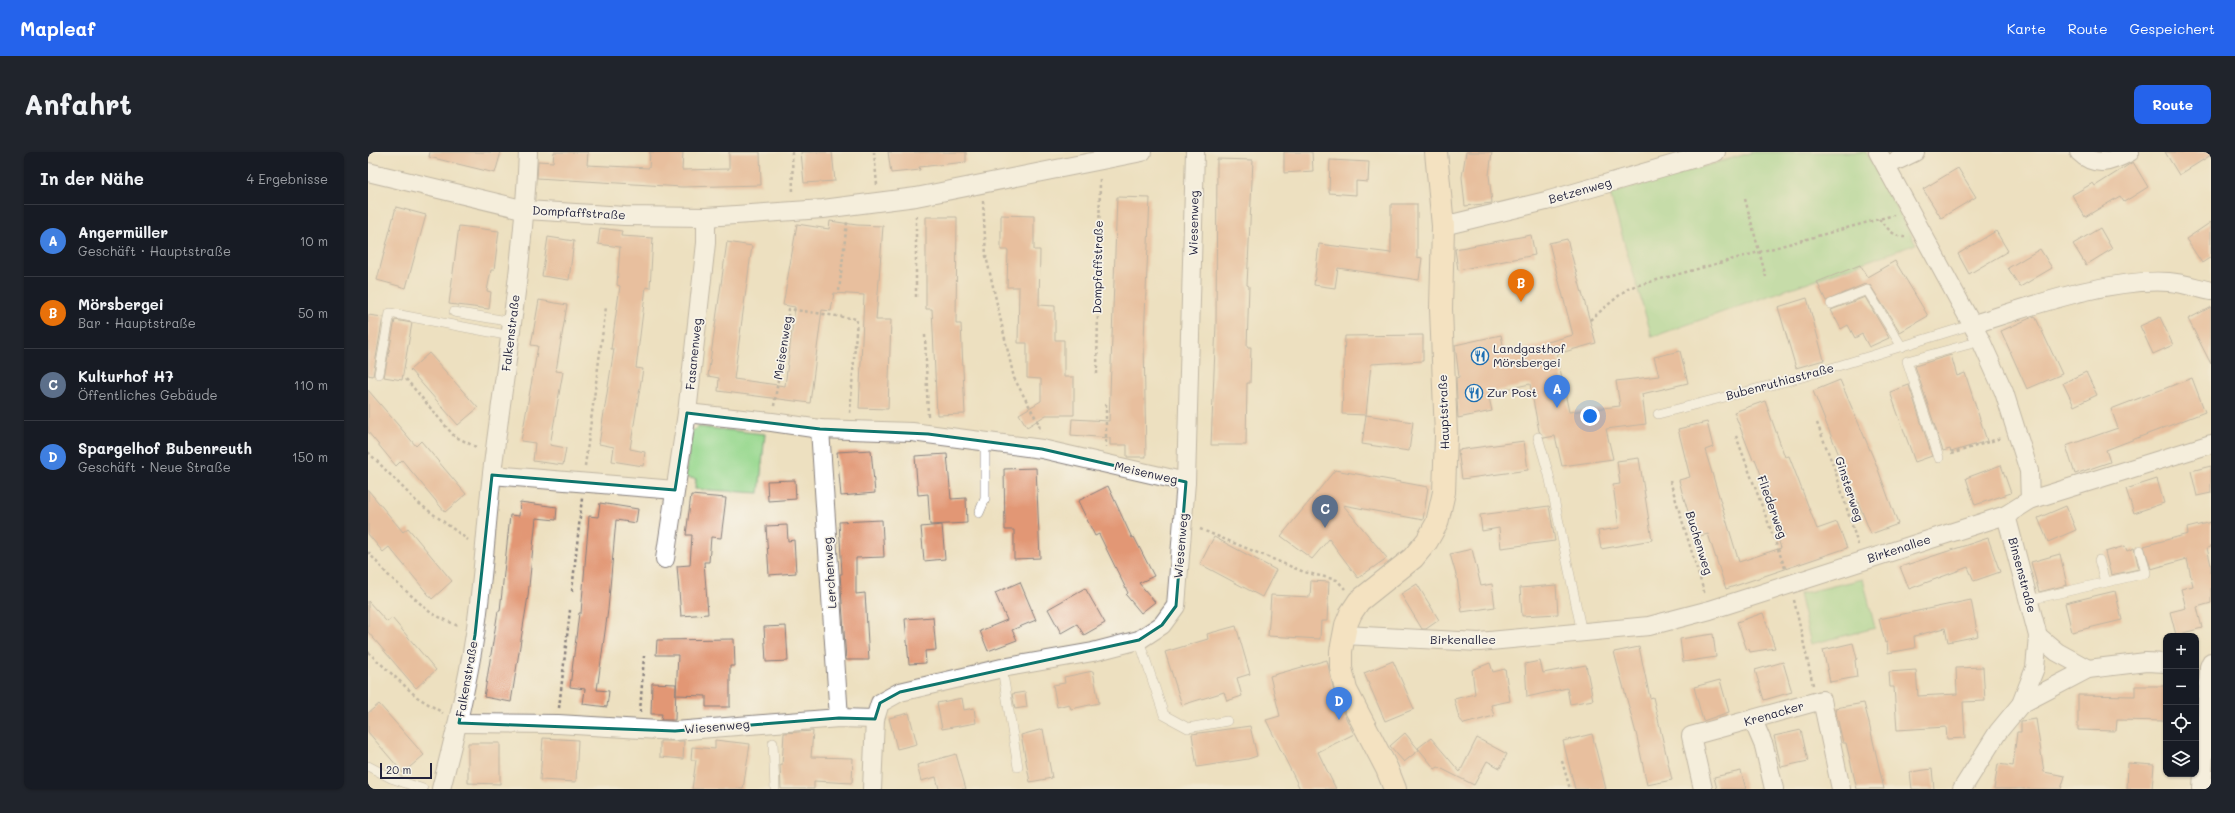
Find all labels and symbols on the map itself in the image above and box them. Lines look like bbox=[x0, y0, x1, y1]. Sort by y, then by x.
street label: Betzenweg bbox=[1546, 173, 1613, 207]
street label: Wiesenweg bbox=[1184, 190, 1202, 256]
street label: Dompfaffstraße bbox=[532, 202, 626, 222]
street label: Dompfaffstraße bbox=[1088, 220, 1106, 314]
pin: B bbox=[1508, 269, 1534, 302]
street label: Falkenstraße bbox=[497, 294, 523, 372]
street label: Meisenweg bbox=[769, 315, 795, 381]
street label: Fasanenweg bbox=[681, 317, 705, 390]
place label: Landgasthof Mörsbergei bbox=[1493, 340, 1565, 370]
restaurant icon: Landgasthof Mörsbergei bbox=[1470, 346, 1490, 366]
street label: Bubenruthiastraße bbox=[1724, 359, 1836, 403]
street label: Hauptstraße bbox=[1434, 374, 1452, 450]
pin: A bbox=[1544, 375, 1570, 408]
restaurant icon: Zur Post bbox=[1464, 383, 1484, 403]
place label: Zur Post bbox=[1487, 384, 1537, 400]
your location bbox=[1580, 406, 1600, 426]
street label: Ginsterweg bbox=[1832, 454, 1868, 523]
street label: Meisenweg bbox=[1113, 457, 1179, 487]
street label: Fliederweg bbox=[1754, 473, 1792, 540]
pin: C bbox=[1312, 495, 1338, 528]
street label: Buchenweg bbox=[1683, 509, 1717, 576]
street label: Wiesenweg bbox=[1169, 513, 1191, 579]
street label: Birkenallee bbox=[1865, 530, 1933, 566]
street label: Binsenstraße bbox=[2005, 535, 2041, 614]
street label: Lerchenweg bbox=[819, 537, 839, 609]
street label: Birkenallee bbox=[1430, 631, 1496, 647]
street label: Falkenstraße bbox=[451, 639, 481, 718]
pin: D bbox=[1326, 687, 1352, 720]
street label: Krenacker bbox=[1742, 697, 1806, 729]
street label: Wiesenweg bbox=[684, 715, 750, 737]
scale bar bbox=[380, 761, 432, 780]

